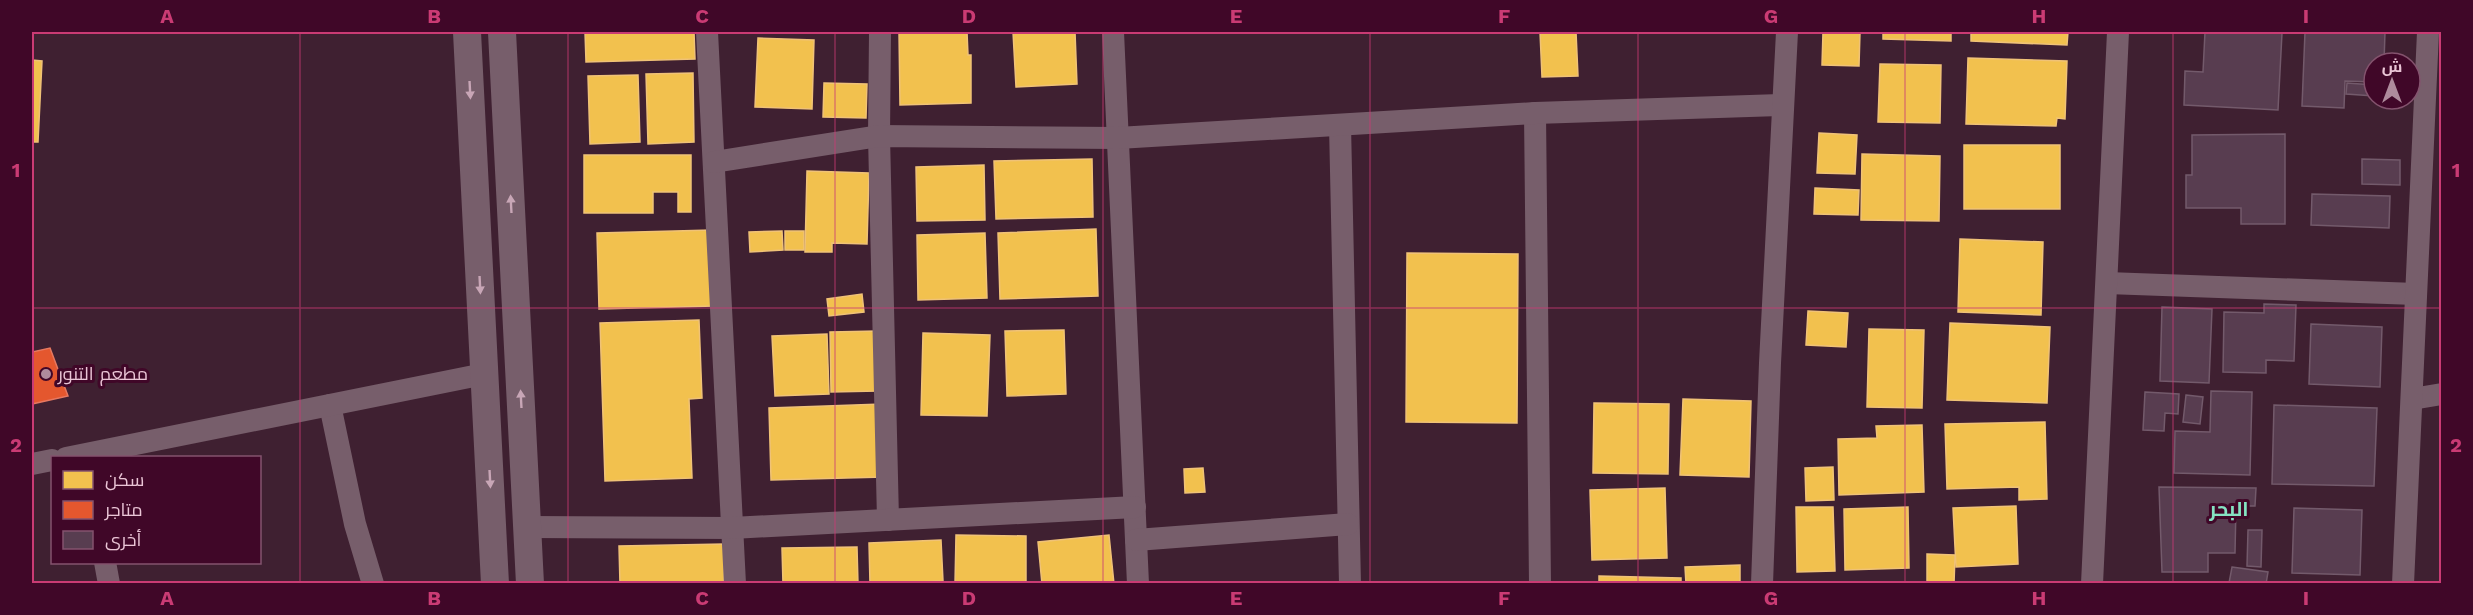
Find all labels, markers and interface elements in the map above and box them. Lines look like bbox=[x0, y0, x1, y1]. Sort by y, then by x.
text: A bbox=[160, 4, 174, 28]
text: B bbox=[427, 4, 441, 28]
text: C bbox=[695, 4, 709, 28]
text: D bbox=[962, 4, 976, 28]
text: E bbox=[1230, 4, 1242, 28]
text: F bbox=[1498, 4, 1510, 28]
text: G bbox=[1764, 4, 1778, 28]
text: H bbox=[2032, 4, 2046, 28]
text: I bbox=[2303, 4, 2309, 28]
north arrow bbox=[2362, 51, 2422, 111]
text: ش bbox=[2382, 57, 2402, 76]
one-way arrow bbox=[465, 80, 474, 99]
text: 1 bbox=[12, 158, 20, 182]
text: 1 bbox=[2452, 158, 2460, 182]
one-way arrow bbox=[507, 195, 516, 214]
one-way arrow bbox=[475, 275, 484, 294]
place label: مطعم التنور bbox=[57, 363, 148, 386]
marker: مطعم التنور bbox=[39, 367, 53, 381]
one-way arrow bbox=[516, 390, 525, 409]
text: 2 bbox=[10, 433, 22, 457]
text: 2 bbox=[2450, 433, 2462, 457]
legend bbox=[51, 456, 261, 564]
text: سكن bbox=[105, 469, 144, 491]
one-way arrow bbox=[485, 470, 494, 489]
district label: البحر bbox=[2208, 497, 2249, 521]
text: متاجر bbox=[104, 499, 143, 521]
text: أخرى bbox=[105, 529, 142, 551]
text: A bbox=[160, 586, 174, 610]
text: B bbox=[427, 586, 441, 610]
text: C bbox=[695, 586, 709, 610]
text: D bbox=[962, 586, 976, 610]
text: E bbox=[1230, 586, 1242, 610]
text: F bbox=[1498, 586, 1510, 610]
text: G bbox=[1764, 586, 1778, 610]
text: H bbox=[2032, 586, 2046, 610]
text: I bbox=[2303, 586, 2309, 610]

